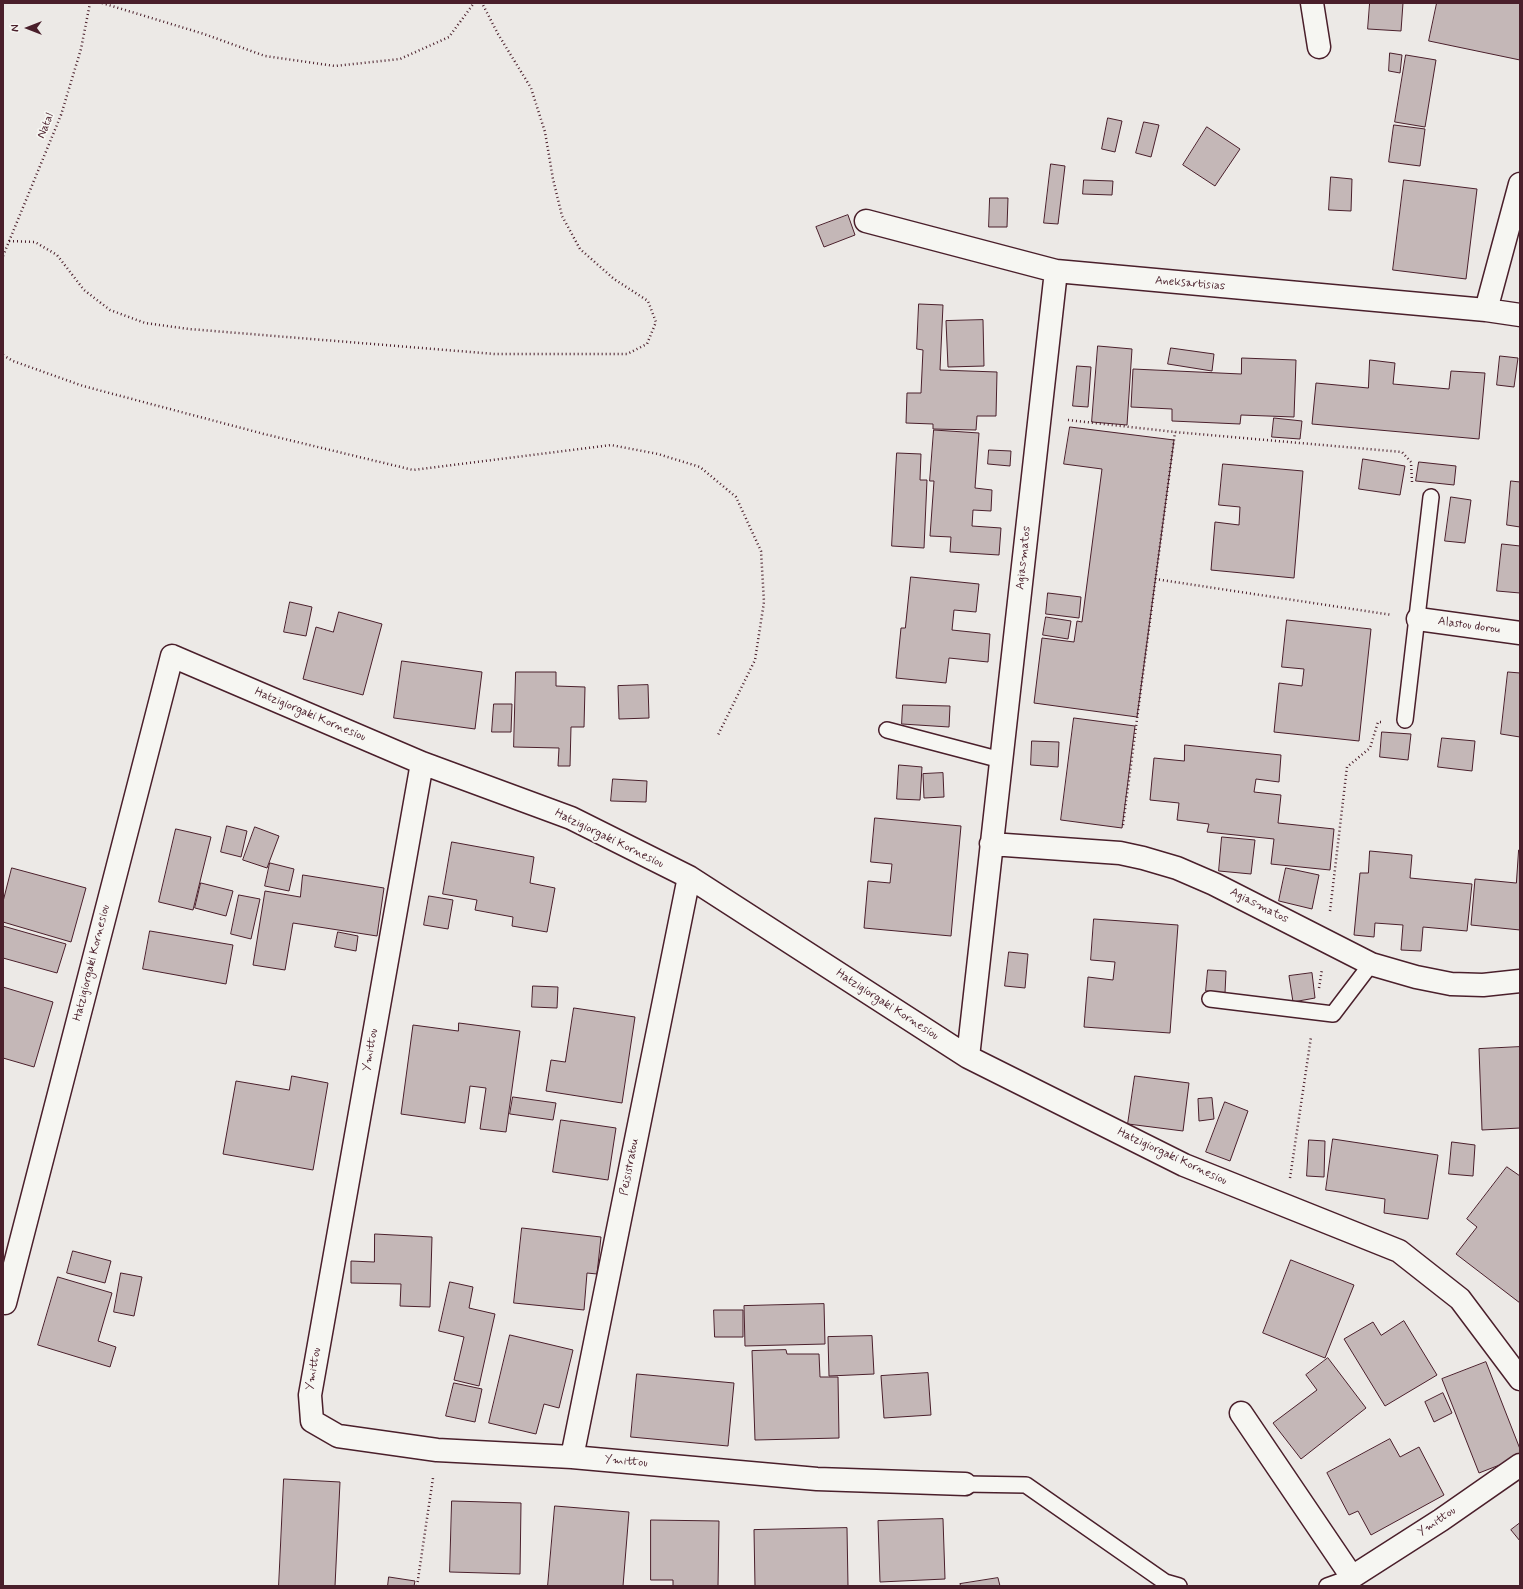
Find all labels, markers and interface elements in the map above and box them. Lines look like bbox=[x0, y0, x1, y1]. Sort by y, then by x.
north arrow bbox=[8, 8, 48, 48]
text: N bbox=[9, 24, 23, 32]
street label: Natal bbox=[34, 111, 58, 141]
street label: Aneksartisias bbox=[1154, 274, 1226, 294]
street label: Agiasmatos bbox=[1014, 526, 1034, 590]
street label: Alastou dorou bbox=[1437, 615, 1501, 637]
street label: Hatzigiorgaki Kornesiou bbox=[252, 685, 368, 745]
street label: Hatzigiorgaki Kornesiou bbox=[552, 806, 666, 872]
street label: Agiasmatos bbox=[1227, 885, 1291, 927]
street label: Hatzigiorgaki Kornesiou bbox=[71, 903, 113, 1023]
street label: Hatzigiorgaki Kornesiou bbox=[833, 966, 941, 1044]
street label: Ymittou bbox=[360, 1027, 382, 1073]
street label: Hatzigiorgaki Kornesiou bbox=[1115, 1125, 1229, 1189]
street label: Peisistratou bbox=[617, 1137, 643, 1197]
street label: Ymittou bbox=[303, 1346, 325, 1392]
street label: Ymittou bbox=[604, 1453, 648, 1471]
street label: Ymittou bbox=[1415, 1504, 1459, 1540]

